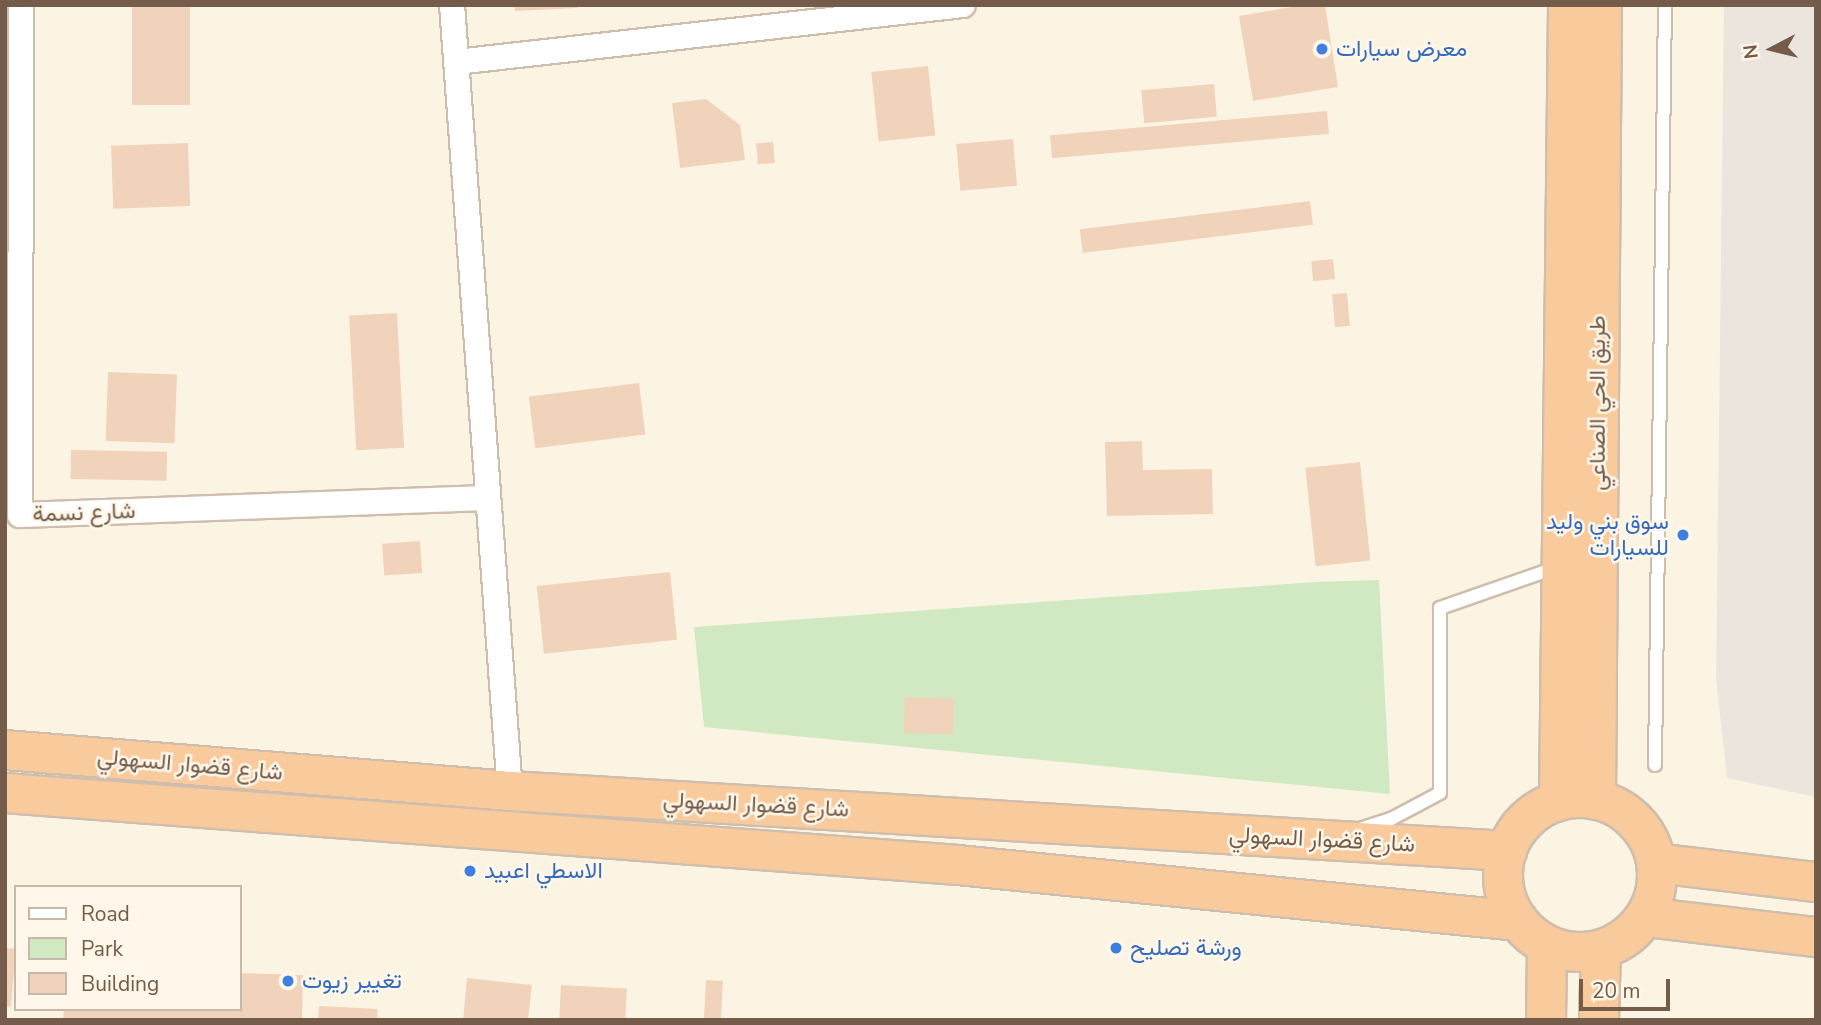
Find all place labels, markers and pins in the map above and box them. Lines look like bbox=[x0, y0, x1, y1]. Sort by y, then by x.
place label: معرض سيارات bbox=[1336, 35, 1467, 63]
marker: معرض سيارات bbox=[1314, 41, 1330, 57]
place label: سوق بني وليد للسيارات bbox=[1546, 508, 1669, 562]
marker: سوق بني وليد للسيارات bbox=[1675, 527, 1691, 543]
place label: الاسطي اعبيد bbox=[484, 857, 603, 885]
marker: الاسطي اعبيد bbox=[462, 863, 478, 879]
place label: ورشة تصليح bbox=[1130, 934, 1242, 962]
marker: ورشة تصليح bbox=[1108, 940, 1124, 956]
place label: تغيير زيوت bbox=[302, 967, 402, 995]
marker: تغيير زيوت bbox=[280, 973, 296, 989]

